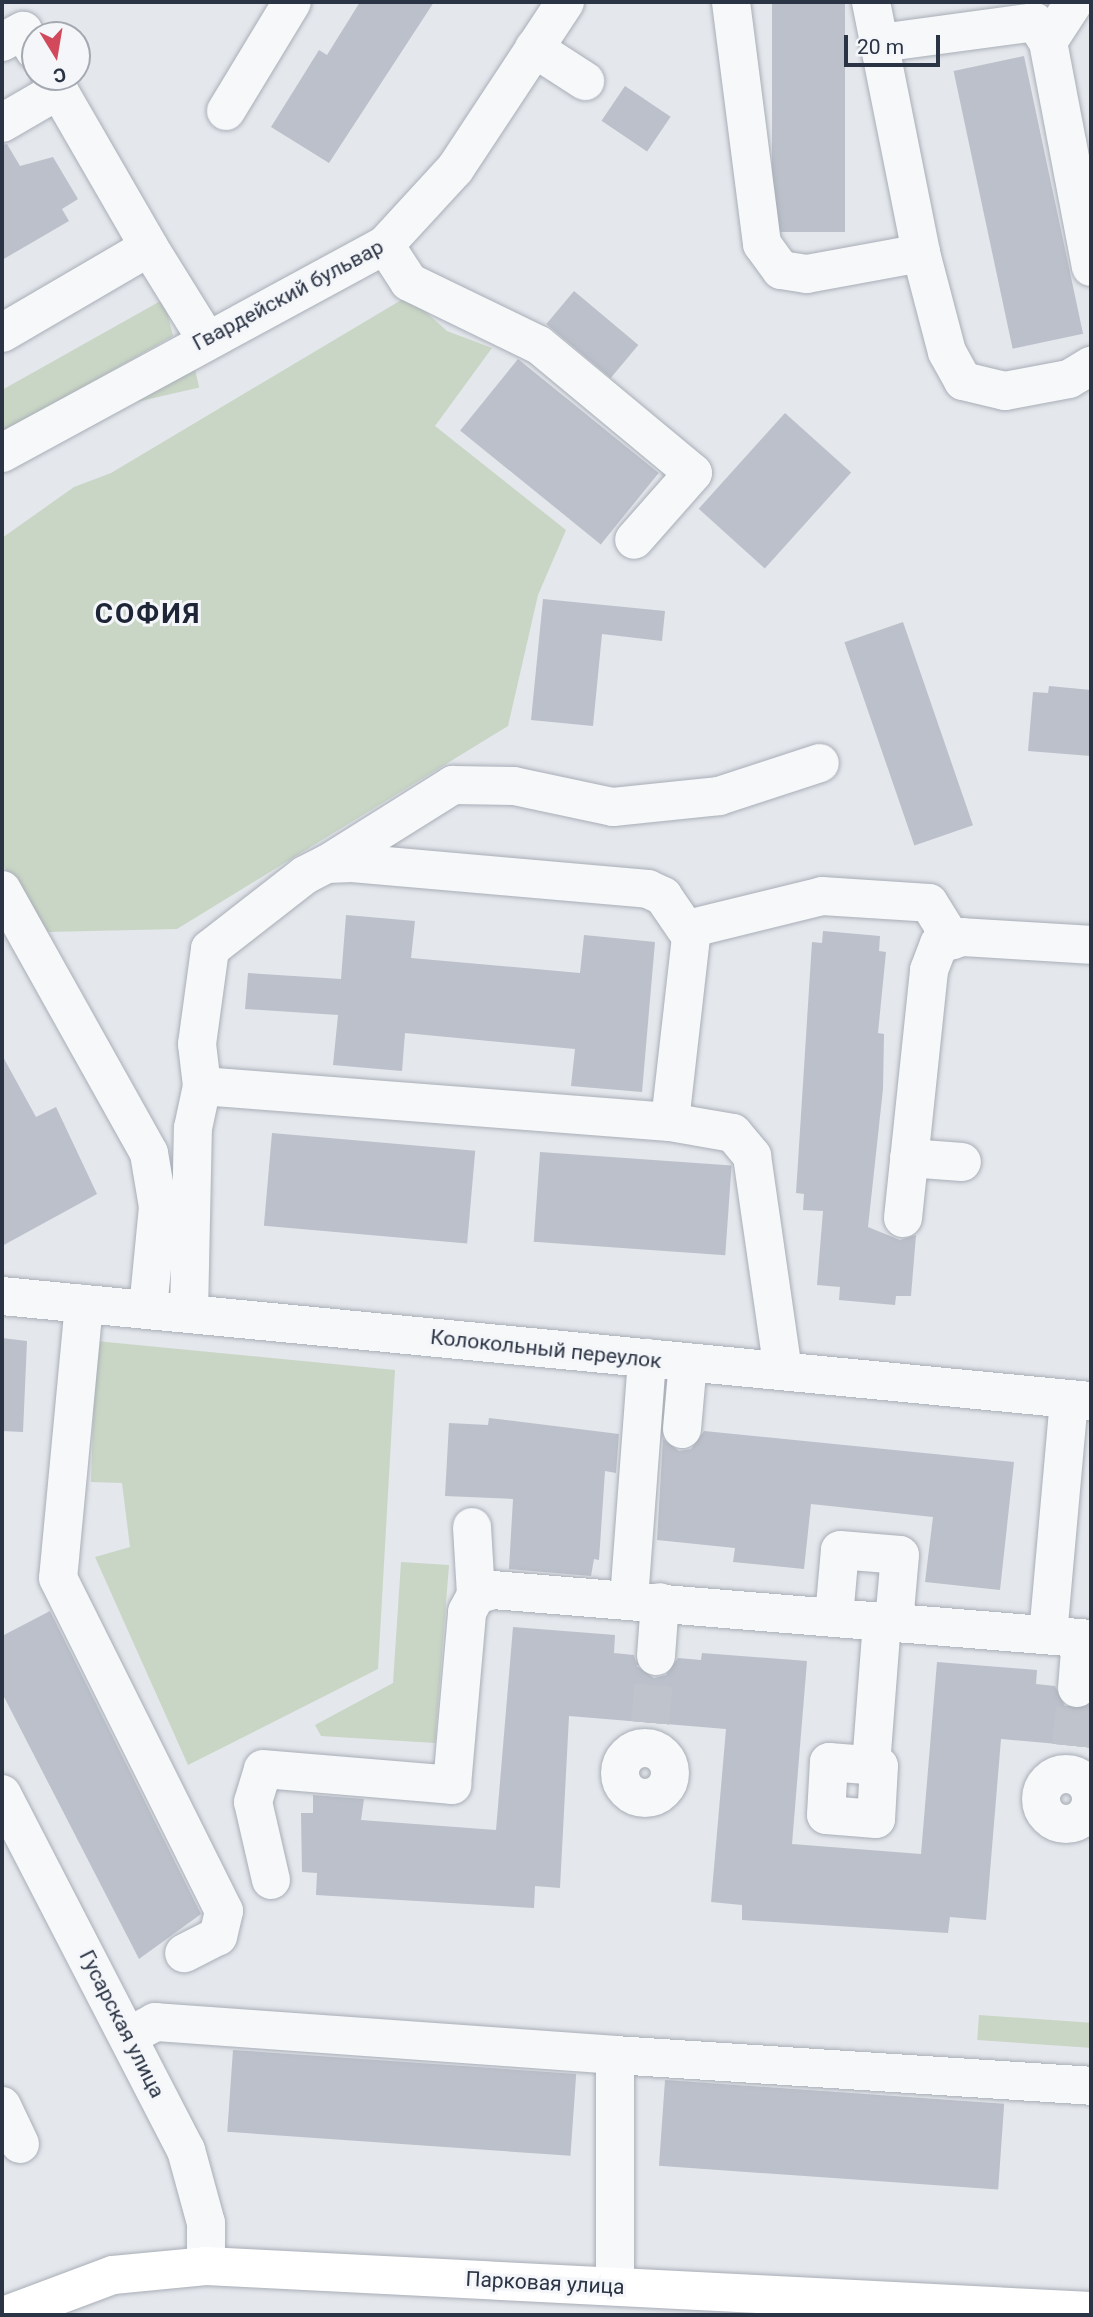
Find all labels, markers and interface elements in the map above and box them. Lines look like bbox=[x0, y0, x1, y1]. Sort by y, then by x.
north arrow bbox=[21, 21, 91, 91]
scale bar bbox=[848, 21, 944, 65]
text: 20 m bbox=[857, 35, 904, 59]
text: С bbox=[51, 63, 68, 88]
street label: Гвардейский бульвар bbox=[188, 234, 388, 356]
district label: СОФИЯ bbox=[95, 597, 201, 631]
street label: Колокольный переулок bbox=[429, 1324, 663, 1374]
street label: Гусарская улица bbox=[74, 1946, 170, 2102]
street label: Парковая улица bbox=[465, 2266, 625, 2300]

